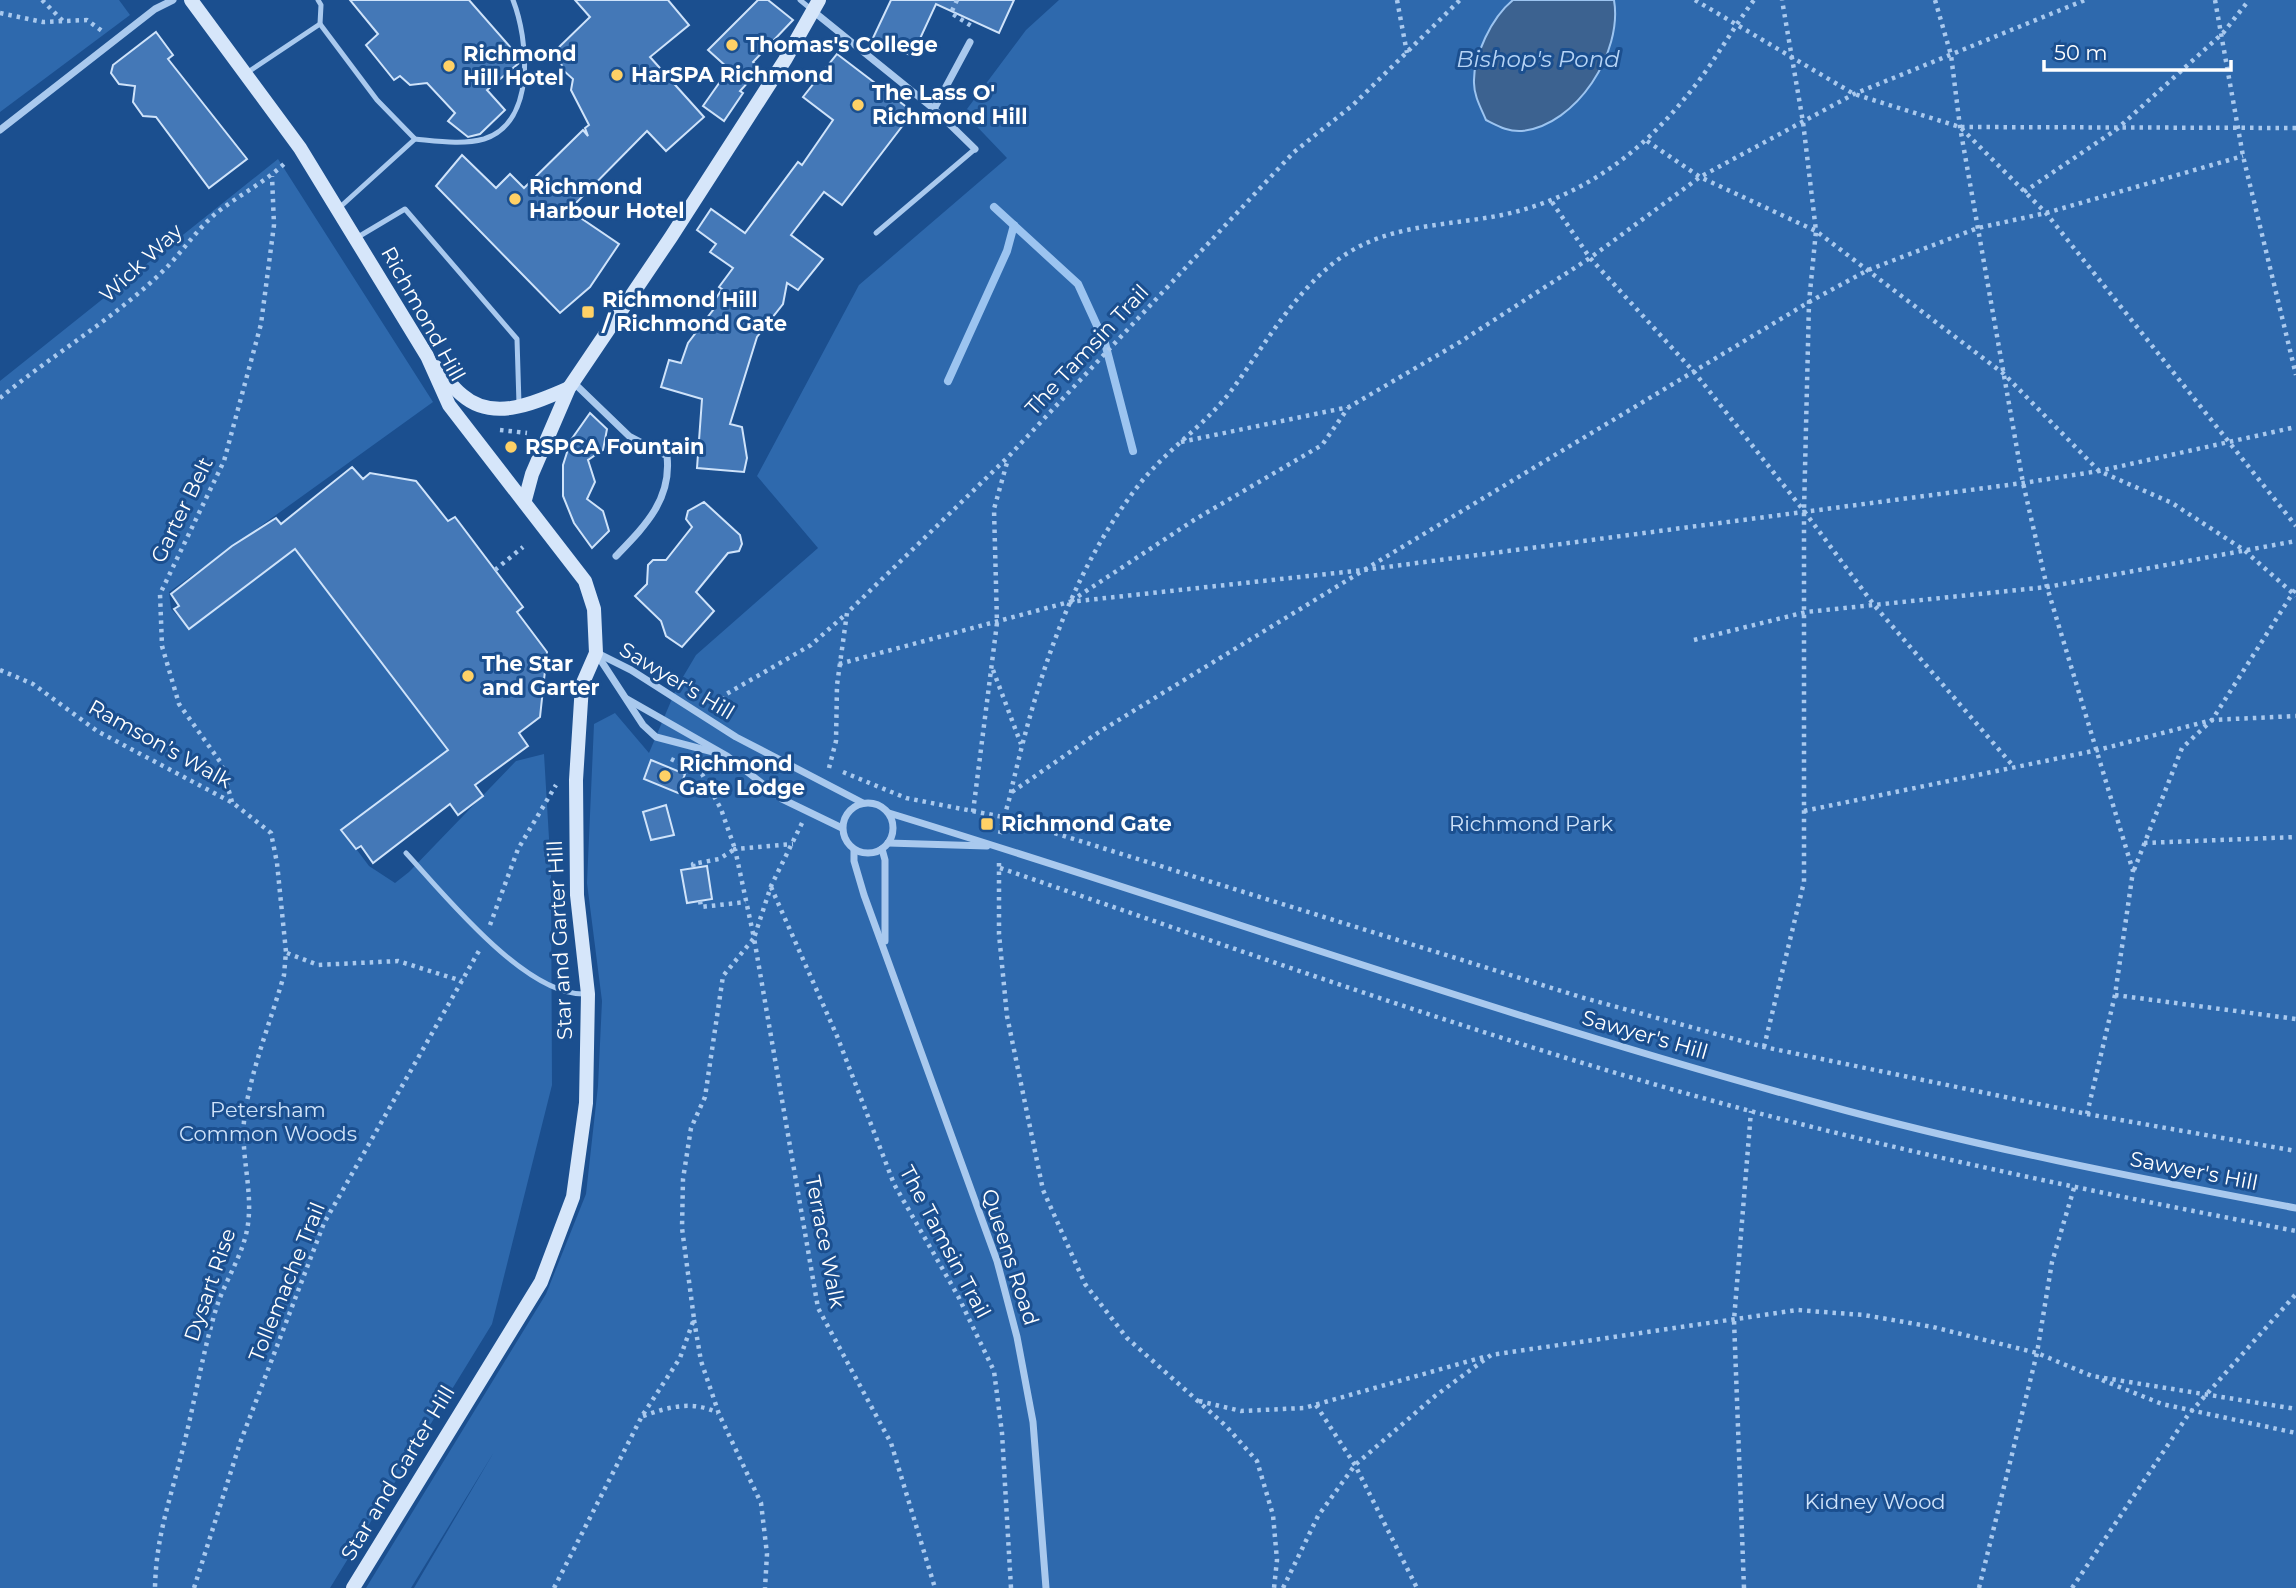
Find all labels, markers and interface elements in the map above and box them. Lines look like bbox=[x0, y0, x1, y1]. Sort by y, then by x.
scale bar bbox=[2044, 28, 2231, 72]
place label: Thomas's College bbox=[746, 32, 938, 57]
marker: Thomas's College bbox=[724, 37, 740, 53]
text: 50 m bbox=[2054, 40, 2108, 65]
place label: Richmond Hill Hotel bbox=[463, 41, 577, 90]
water label: Bishop's Pond bbox=[1456, 45, 1620, 73]
marker: Richmond Hill Hotel bbox=[441, 58, 457, 74]
place label: HarSPA Richmond bbox=[631, 62, 833, 87]
marker: HarSPA Richmond bbox=[609, 67, 625, 83]
place label: The Lass O' Richmond Hill bbox=[872, 80, 1027, 129]
marker: The Lass O' Richmond Hill bbox=[850, 97, 866, 113]
place label: Richmond Harbour Hotel bbox=[529, 174, 685, 223]
marker: Richmond Harbour Hotel bbox=[507, 191, 523, 207]
street label: Wick Way bbox=[94, 218, 188, 307]
street label: Richmond Hill bbox=[376, 242, 471, 385]
street label: The Tamsin Trail bbox=[1020, 279, 1153, 420]
place label: Richmond Hill / Richmond Gate bbox=[601, 287, 787, 336]
marker: Richmond Hill / Richmond Gate bbox=[580, 304, 596, 320]
place label: RSPCA Fountain bbox=[525, 434, 705, 459]
marker: RSPCA Fountain bbox=[503, 439, 519, 455]
street label: Garter Belt bbox=[145, 453, 218, 567]
street label: Sawyer's Hill bbox=[615, 636, 739, 725]
place label: The Star and Garter bbox=[482, 651, 600, 700]
marker: The Star and Garter bbox=[460, 668, 476, 684]
street label: Ramson’s Walk bbox=[84, 694, 237, 793]
place label: Richmond Gate Lodge bbox=[679, 751, 805, 800]
marker: Richmond Gate Lodge bbox=[657, 768, 673, 784]
place label: Richmond Gate bbox=[1001, 811, 1172, 836]
park label: Richmond Park bbox=[1449, 811, 1613, 836]
marker: Richmond Gate bbox=[979, 816, 995, 832]
street label: Star and Garter Hill bbox=[542, 840, 577, 1040]
street label: Sawyer's Hill bbox=[1579, 1005, 1711, 1064]
park label: Petersham Common Woods bbox=[179, 1097, 357, 1146]
street label: Sawyer's Hill bbox=[2128, 1146, 2260, 1195]
street label: The Tamsin Trail bbox=[895, 1161, 996, 1322]
street label: Terrace Walk bbox=[800, 1174, 851, 1311]
street label: Queens Road bbox=[977, 1185, 1044, 1328]
street label: Tollemache Trail bbox=[243, 1198, 330, 1365]
street label: Dysart Rise bbox=[179, 1225, 241, 1345]
street label: Star and Garter Hill bbox=[335, 1381, 460, 1565]
park label: Kidney Wood bbox=[1804, 1489, 1946, 1514]

